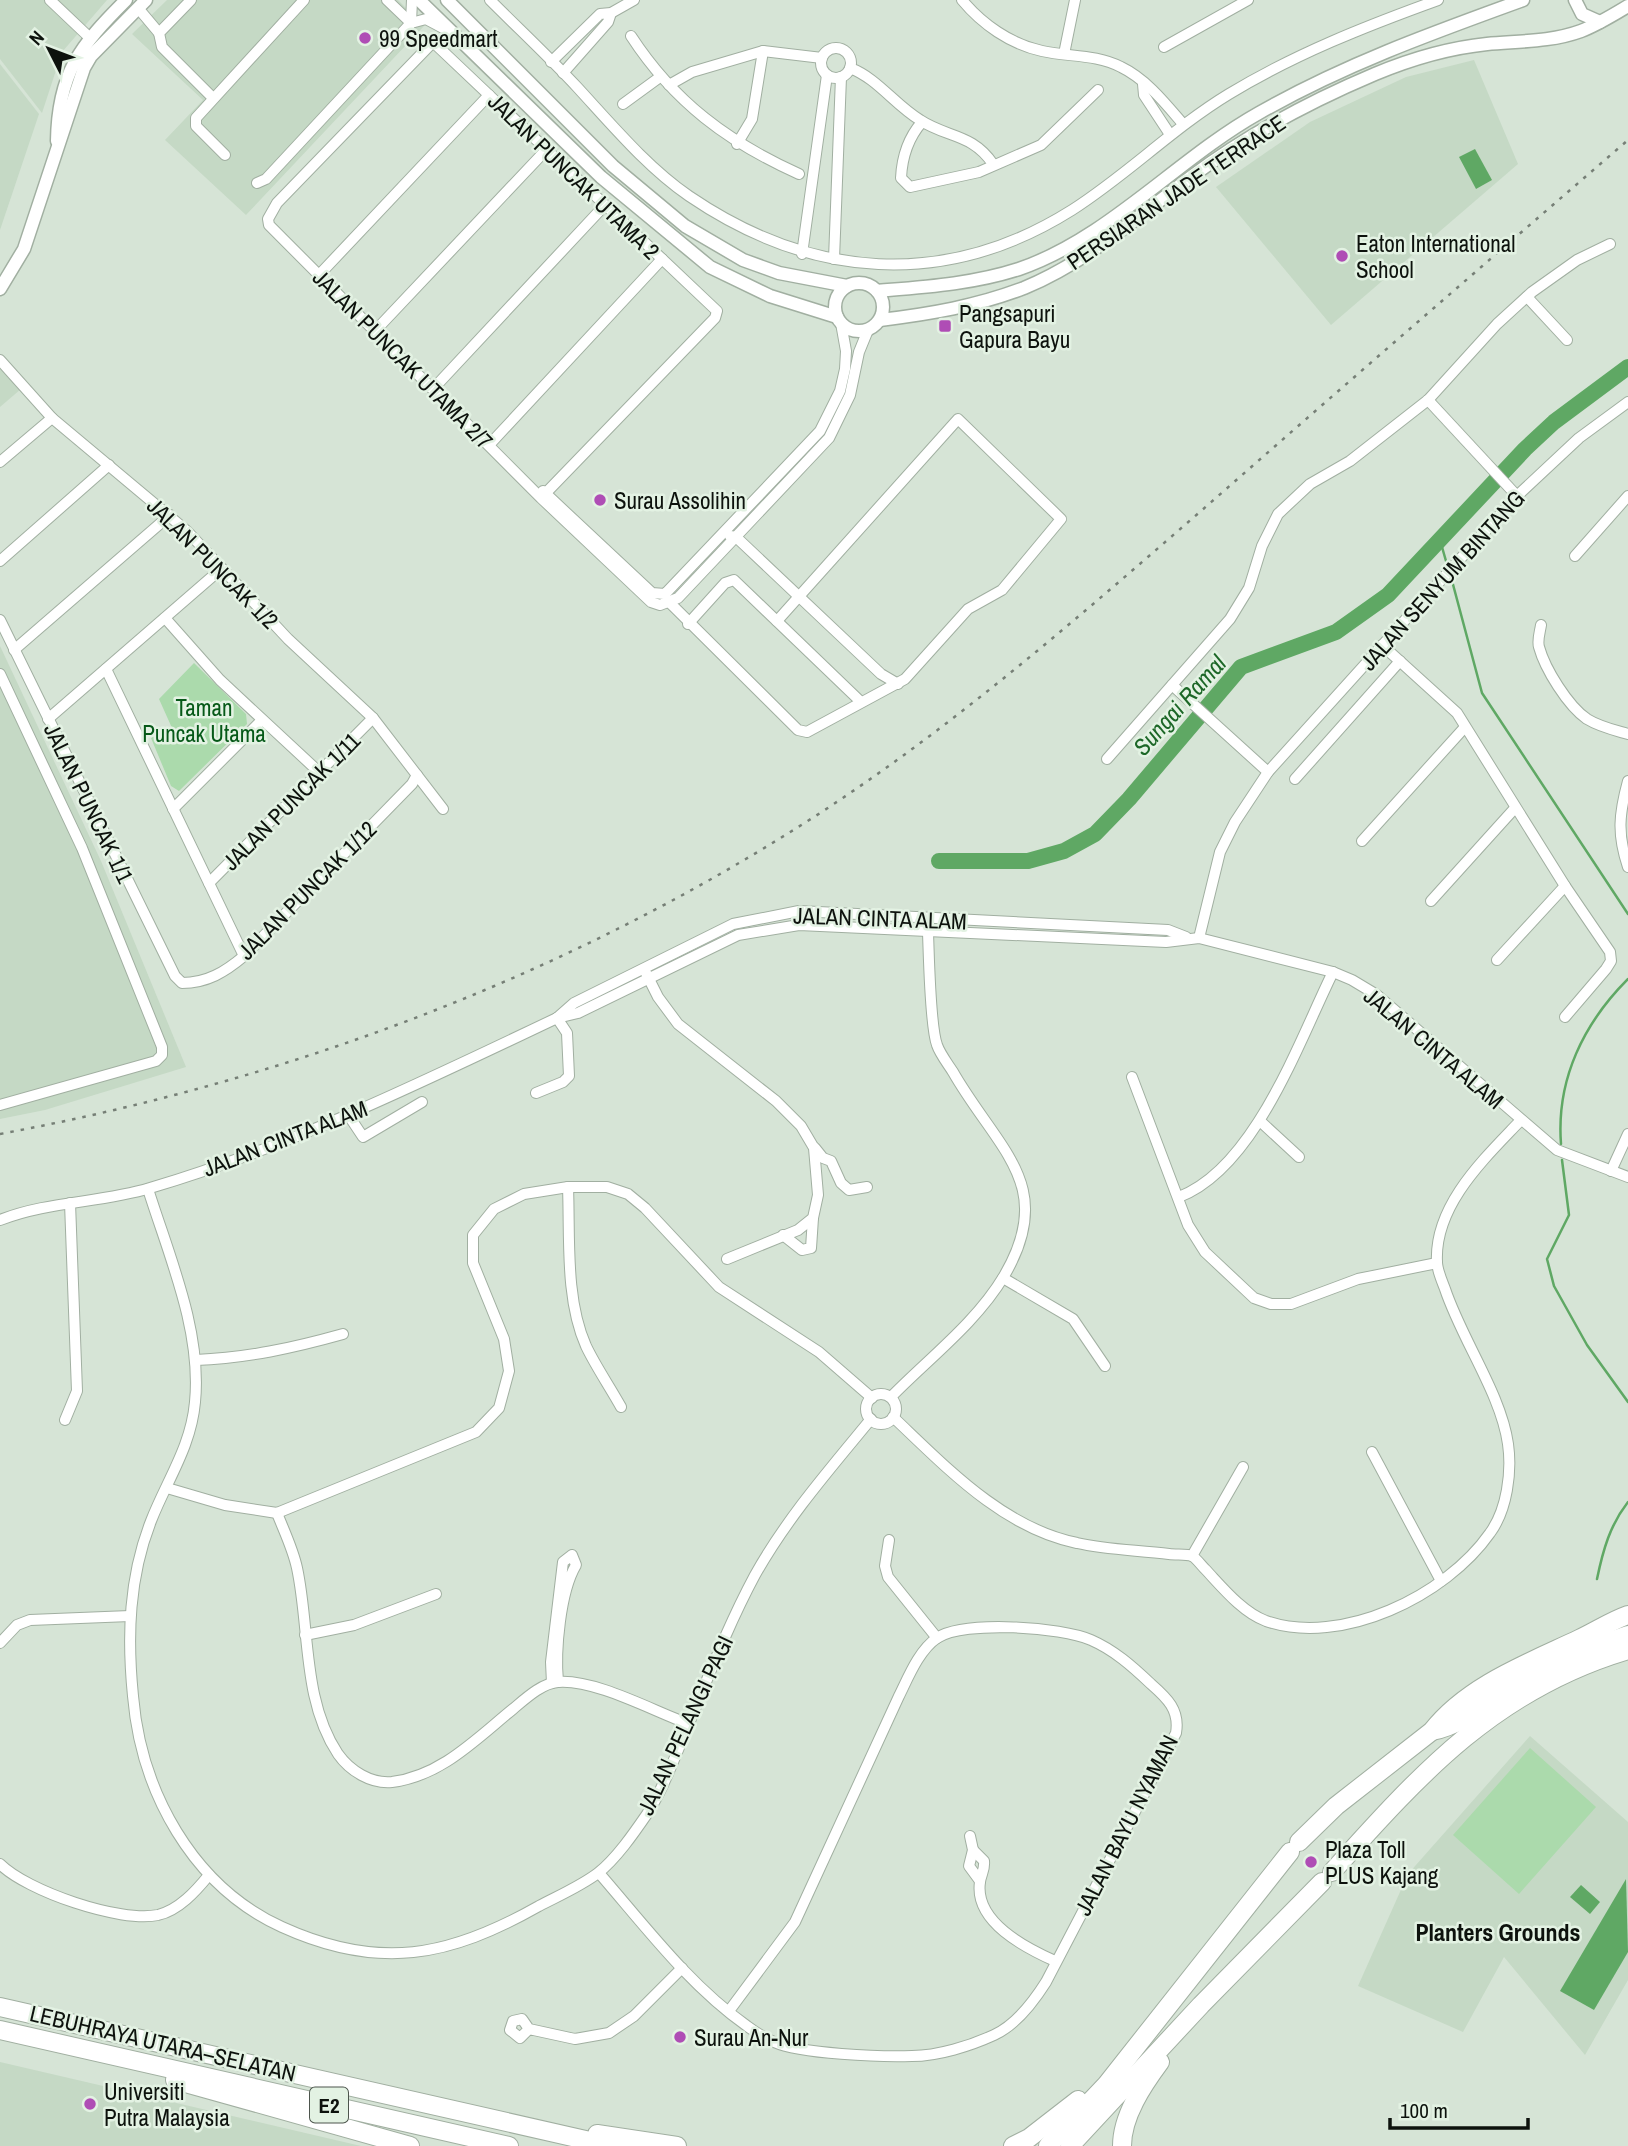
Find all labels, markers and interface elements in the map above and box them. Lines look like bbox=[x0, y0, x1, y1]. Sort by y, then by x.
north arrow bbox=[14, 14, 84, 84]
place label: 99 Speedmart bbox=[379, 23, 497, 54]
text: N bbox=[23, 25, 50, 51]
marker: 99 Speedmart bbox=[357, 30, 373, 46]
street label: JALAN PUNCAK UTAMA 2 bbox=[482, 86, 666, 266]
street label: PERSIARAN JADE TERRACE bbox=[1061, 107, 1291, 277]
place label: Eaton International School bbox=[1356, 228, 1515, 285]
marker: Eaton International School bbox=[1334, 248, 1350, 264]
street label: JALAN PUNCAK UTAMA 2/7 bbox=[306, 262, 500, 456]
place label: Pangsapuri Gapura Bayu bbox=[959, 298, 1070, 355]
marker: Pangsapuri Gapura Bayu bbox=[937, 318, 953, 334]
street label: JALAN SENYUM BINTANG bbox=[1353, 483, 1531, 677]
place label: Surau Assolihin bbox=[614, 485, 746, 516]
street label: JALAN PUNCAK 1/2 bbox=[141, 491, 285, 635]
marker: Surau Assolihin bbox=[592, 492, 608, 508]
water label: Sungai Ramal bbox=[1125, 647, 1233, 762]
park label: Taman Puncak Utama bbox=[142, 692, 266, 749]
street label: JALAN PUNCAK 1/1 bbox=[37, 718, 141, 888]
street label: JALAN PUNCAK 1/11 bbox=[215, 725, 367, 877]
street label: JALAN PUNCAK 1/12 bbox=[231, 814, 383, 966]
street label: JALAN CINTA ALAM bbox=[793, 899, 967, 937]
street label: JALAN CINTA ALAM bbox=[1358, 980, 1510, 1116]
street label: JALAN CINTA ALAM bbox=[198, 1092, 372, 1184]
street label: JALAN PELANGI PAGI bbox=[630, 1630, 740, 1820]
street label: JALAN BAYU NYAMAN bbox=[1067, 1730, 1185, 1920]
place label: Plaza Toll PLUS Kajang bbox=[1325, 1834, 1439, 1891]
marker: Plaza Toll PLUS Kajang bbox=[1303, 1854, 1319, 1870]
district label: Planters Grounds bbox=[1415, 1916, 1581, 1948]
street label: LEBUHRAYA UTARA–SELATAN bbox=[27, 1997, 299, 2089]
place label: Surau An-Nur bbox=[694, 2022, 809, 2053]
marker: Surau An-Nur bbox=[672, 2029, 688, 2045]
place label: Universiti Putra Malaysia bbox=[104, 2076, 230, 2133]
scale bar bbox=[1390, 2086, 1528, 2130]
road number: E2 bbox=[310, 2088, 348, 2122]
marker: Universiti Putra Malaysia bbox=[82, 2096, 98, 2112]
text: 100 m bbox=[1400, 2096, 1448, 2125]

